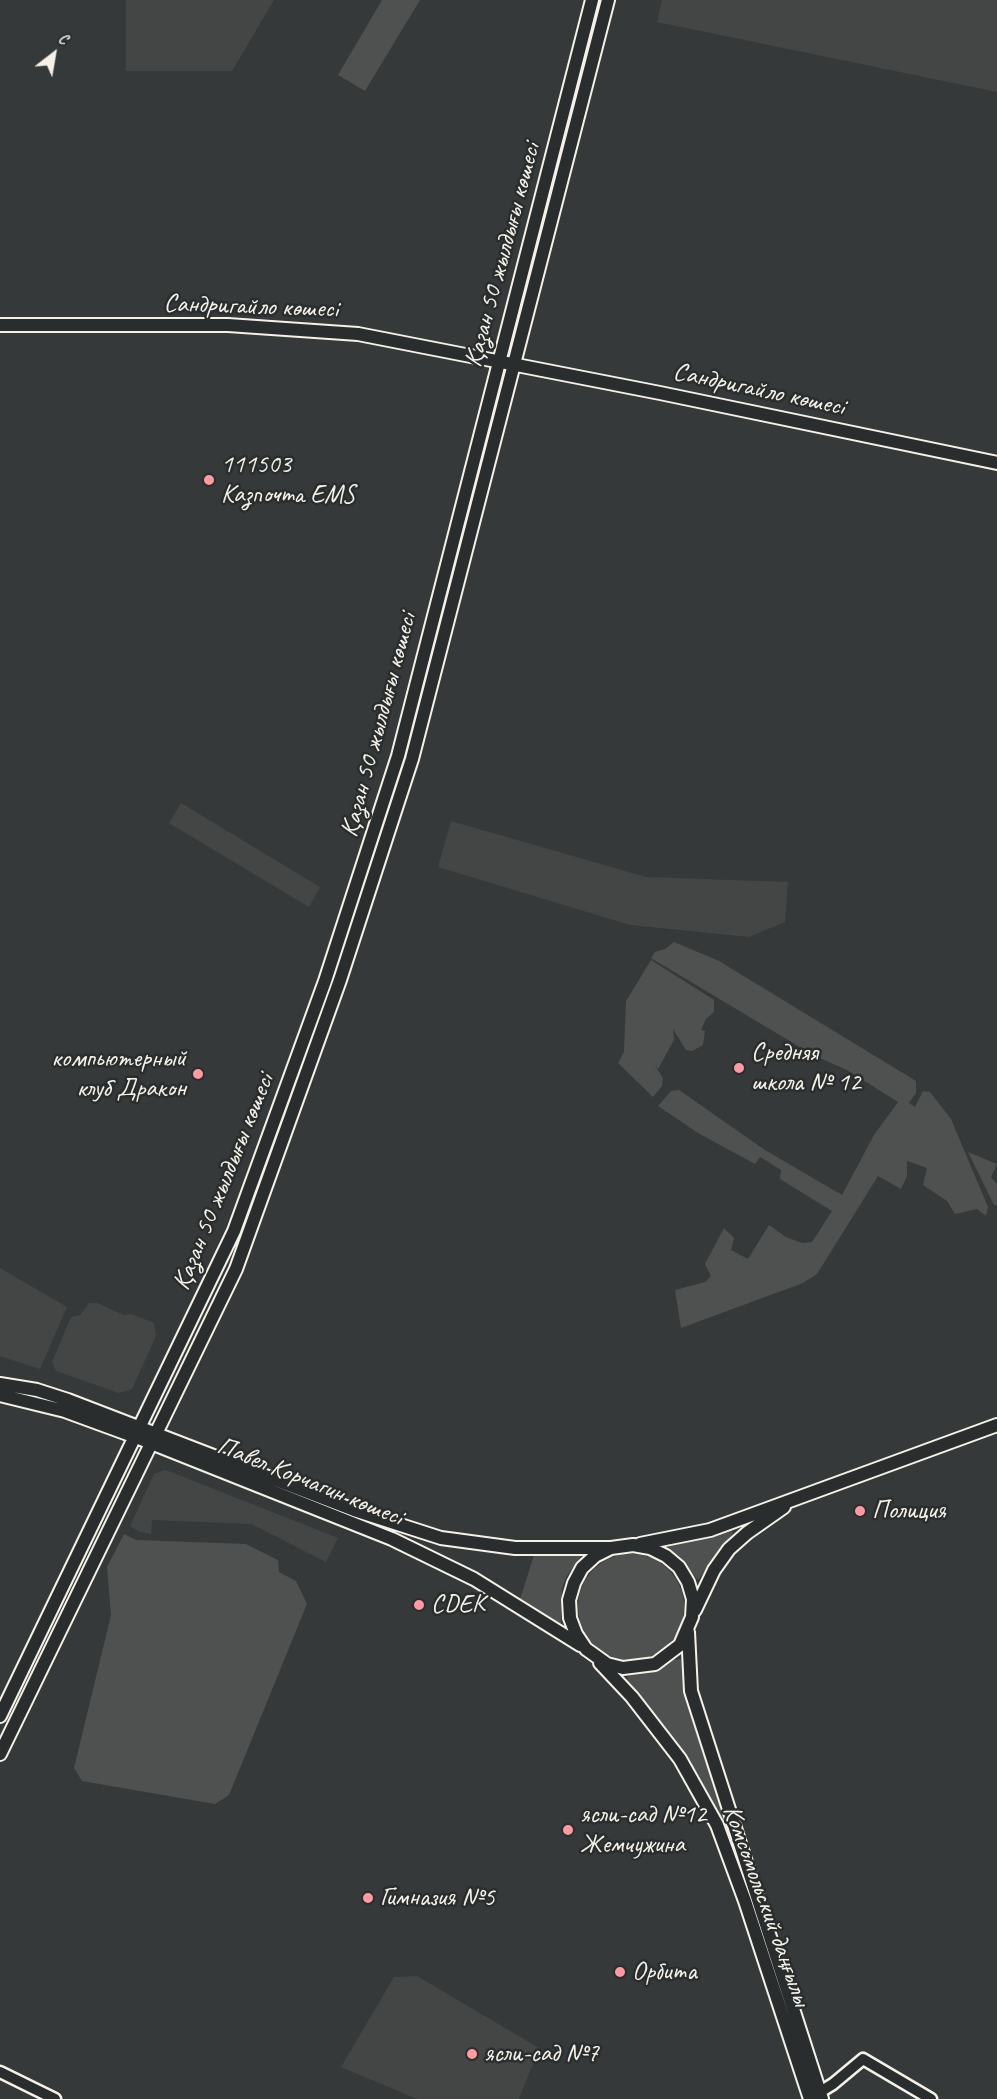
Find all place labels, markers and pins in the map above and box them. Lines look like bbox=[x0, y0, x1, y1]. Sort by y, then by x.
place label: 111503 Казпочта EMS bbox=[221, 449, 355, 510]
marker: 111503 Казпочта EMS bbox=[202, 473, 216, 487]
place label: Средняя школа № 12 bbox=[751, 1037, 861, 1098]
place label: компьютерный клуб Дракон bbox=[51, 1043, 186, 1104]
marker: Средняя школа № 12 bbox=[732, 1061, 746, 1075]
marker: компьютерный клуб Дракон bbox=[191, 1067, 205, 1081]
place label: Полиция bbox=[872, 1495, 946, 1527]
marker: Полиция bbox=[853, 1504, 867, 1518]
place label: CDEK bbox=[431, 1589, 485, 1621]
marker: CDEK bbox=[412, 1598, 426, 1612]
place label: ясли-сад №12 Жемчужина bbox=[580, 1799, 706, 1860]
marker: ясли-сад №12 Жемчужина bbox=[561, 1823, 575, 1837]
place label: Гимназия №5 bbox=[380, 1882, 495, 1914]
marker: Гимназия №5 bbox=[361, 1891, 375, 1905]
place label: Орбита bbox=[632, 1956, 697, 1988]
marker: Орбита bbox=[613, 1965, 627, 1979]
place label: ясли-сад №7 bbox=[484, 2038, 599, 2070]
marker: ясли-сад №7 bbox=[465, 2047, 479, 2061]

